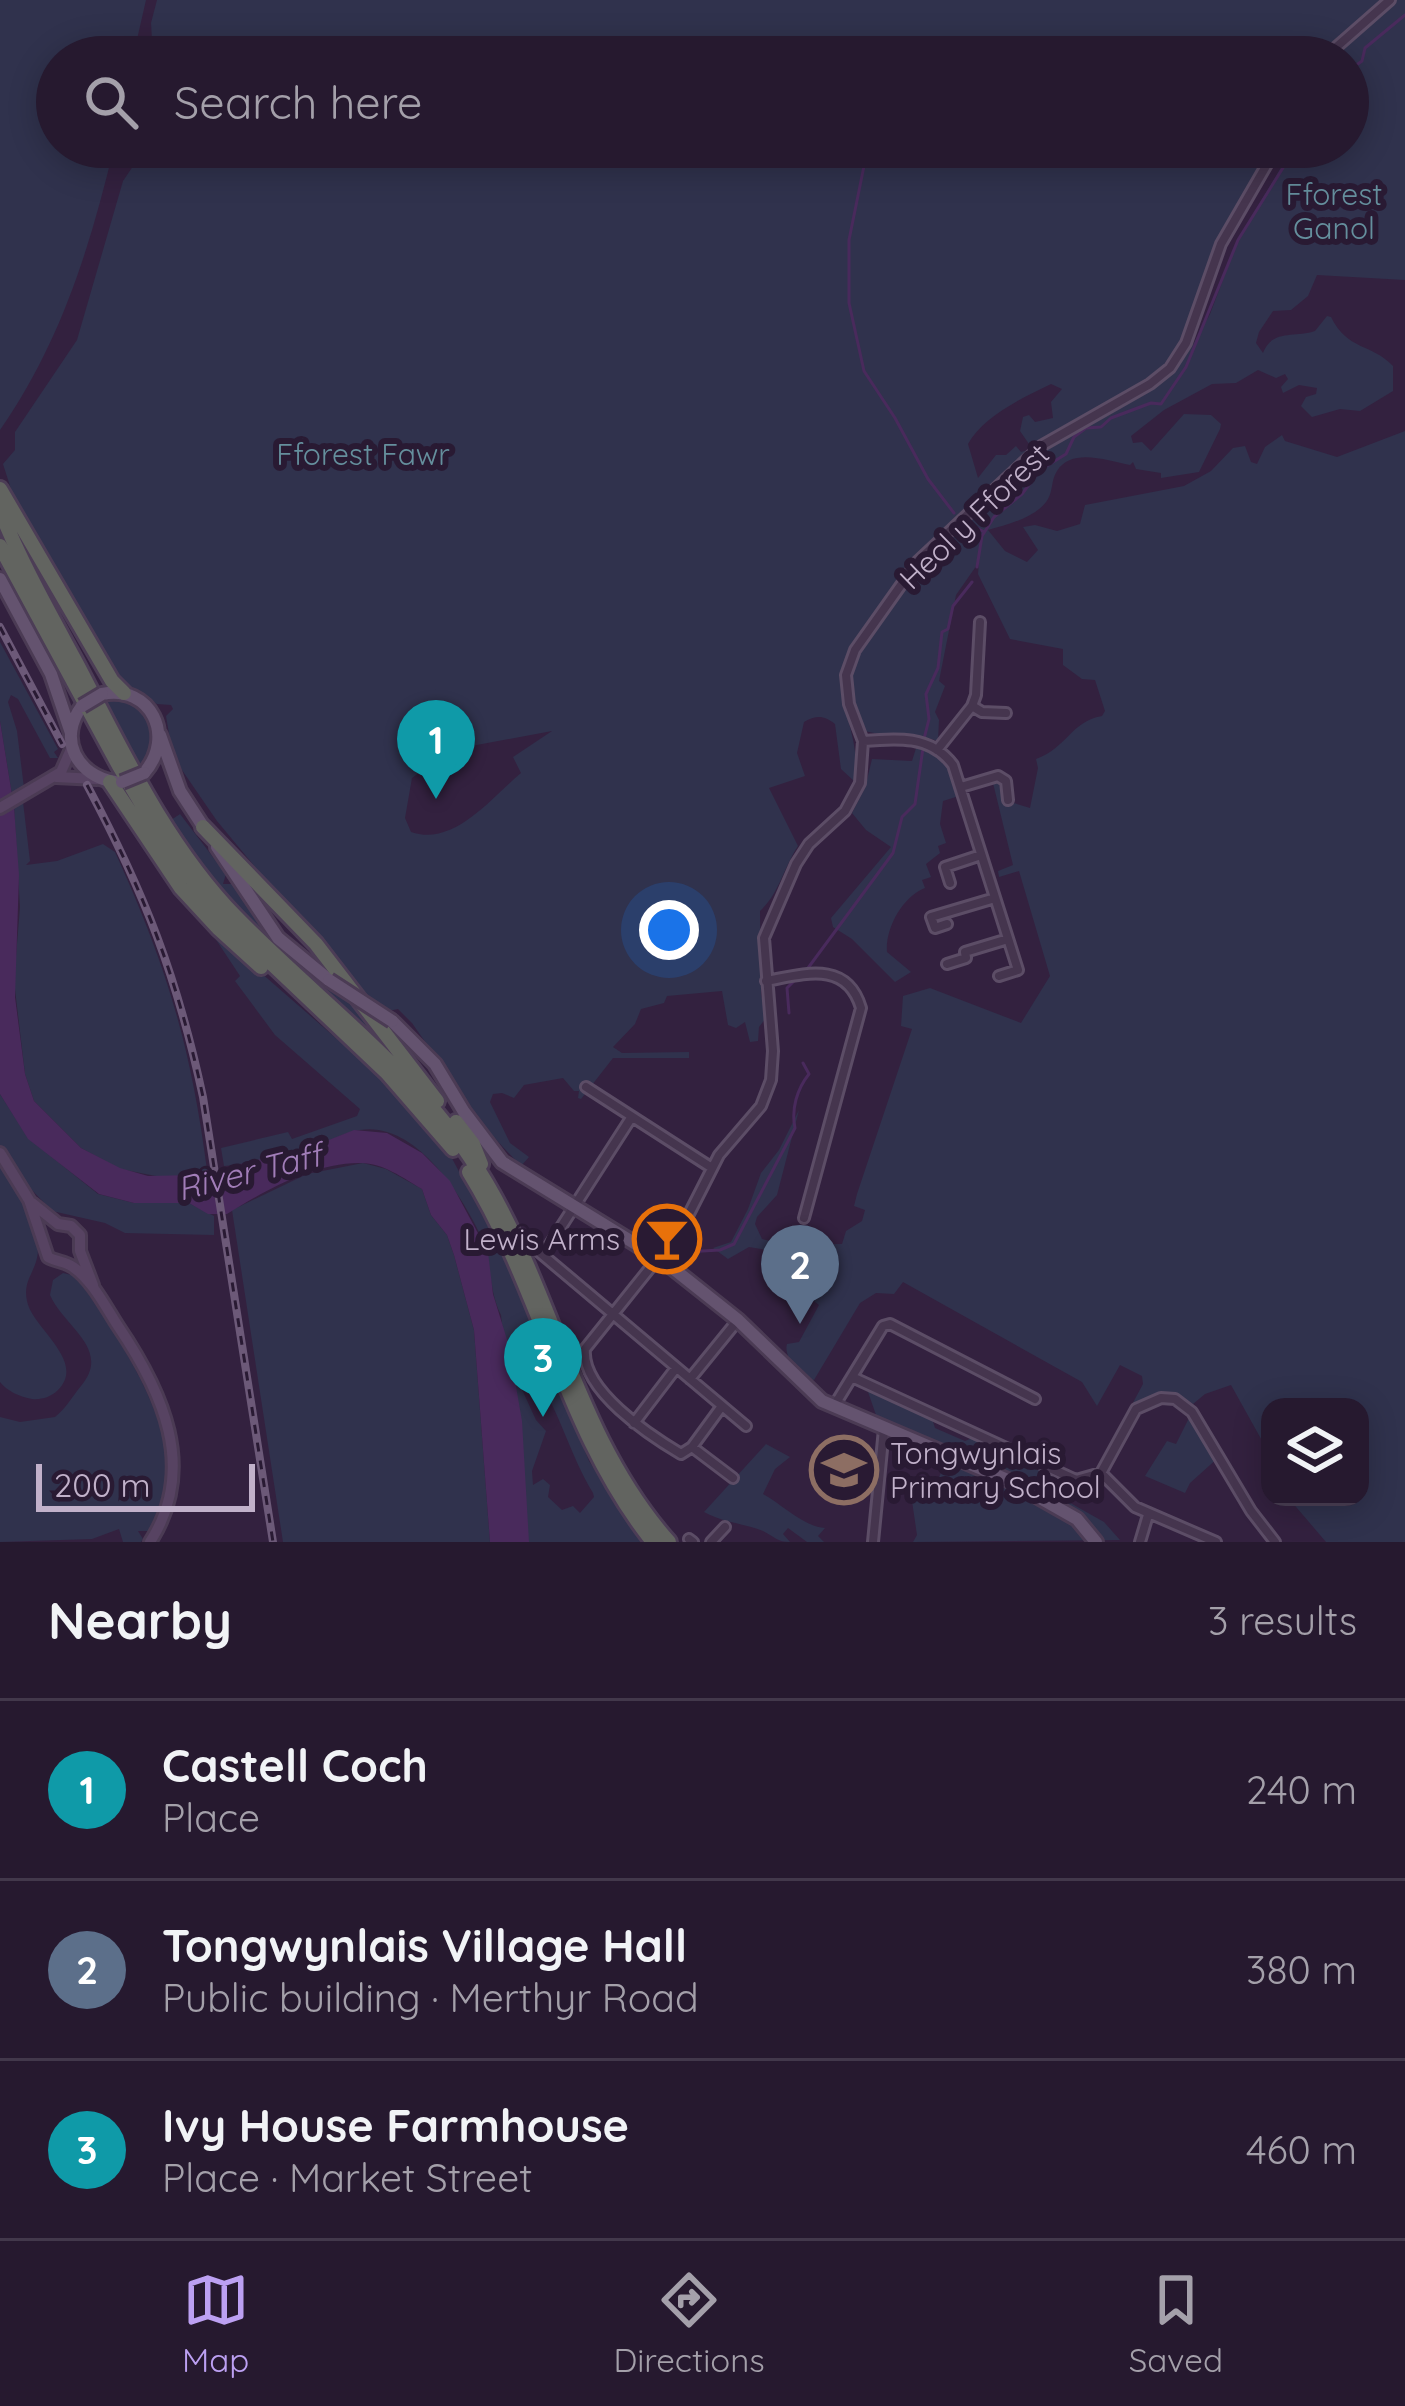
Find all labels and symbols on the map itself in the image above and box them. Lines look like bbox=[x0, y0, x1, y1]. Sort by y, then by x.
park label: Fforest Ganol bbox=[1286, 175, 1382, 247]
park label: Fforest Fawr bbox=[276, 435, 450, 473]
street label: Heol y Fforest bbox=[891, 435, 1057, 597]
pin: 1 bbox=[397, 700, 475, 799]
your location bbox=[639, 900, 699, 960]
water label: River Taff bbox=[173, 1132, 330, 1209]
bar icon: Lewis Arms bbox=[632, 1204, 702, 1274]
place label: Lewis Arms bbox=[463, 1220, 620, 1258]
pin: 2 bbox=[761, 1225, 839, 1324]
pin: 3 bbox=[504, 1318, 582, 1417]
place label: Tongwynlais Primary School bbox=[890, 1434, 1101, 1506]
school or university icon: Tongwynlais Primary School bbox=[809, 1435, 879, 1505]
scale bar bbox=[36, 1458, 255, 1511]

